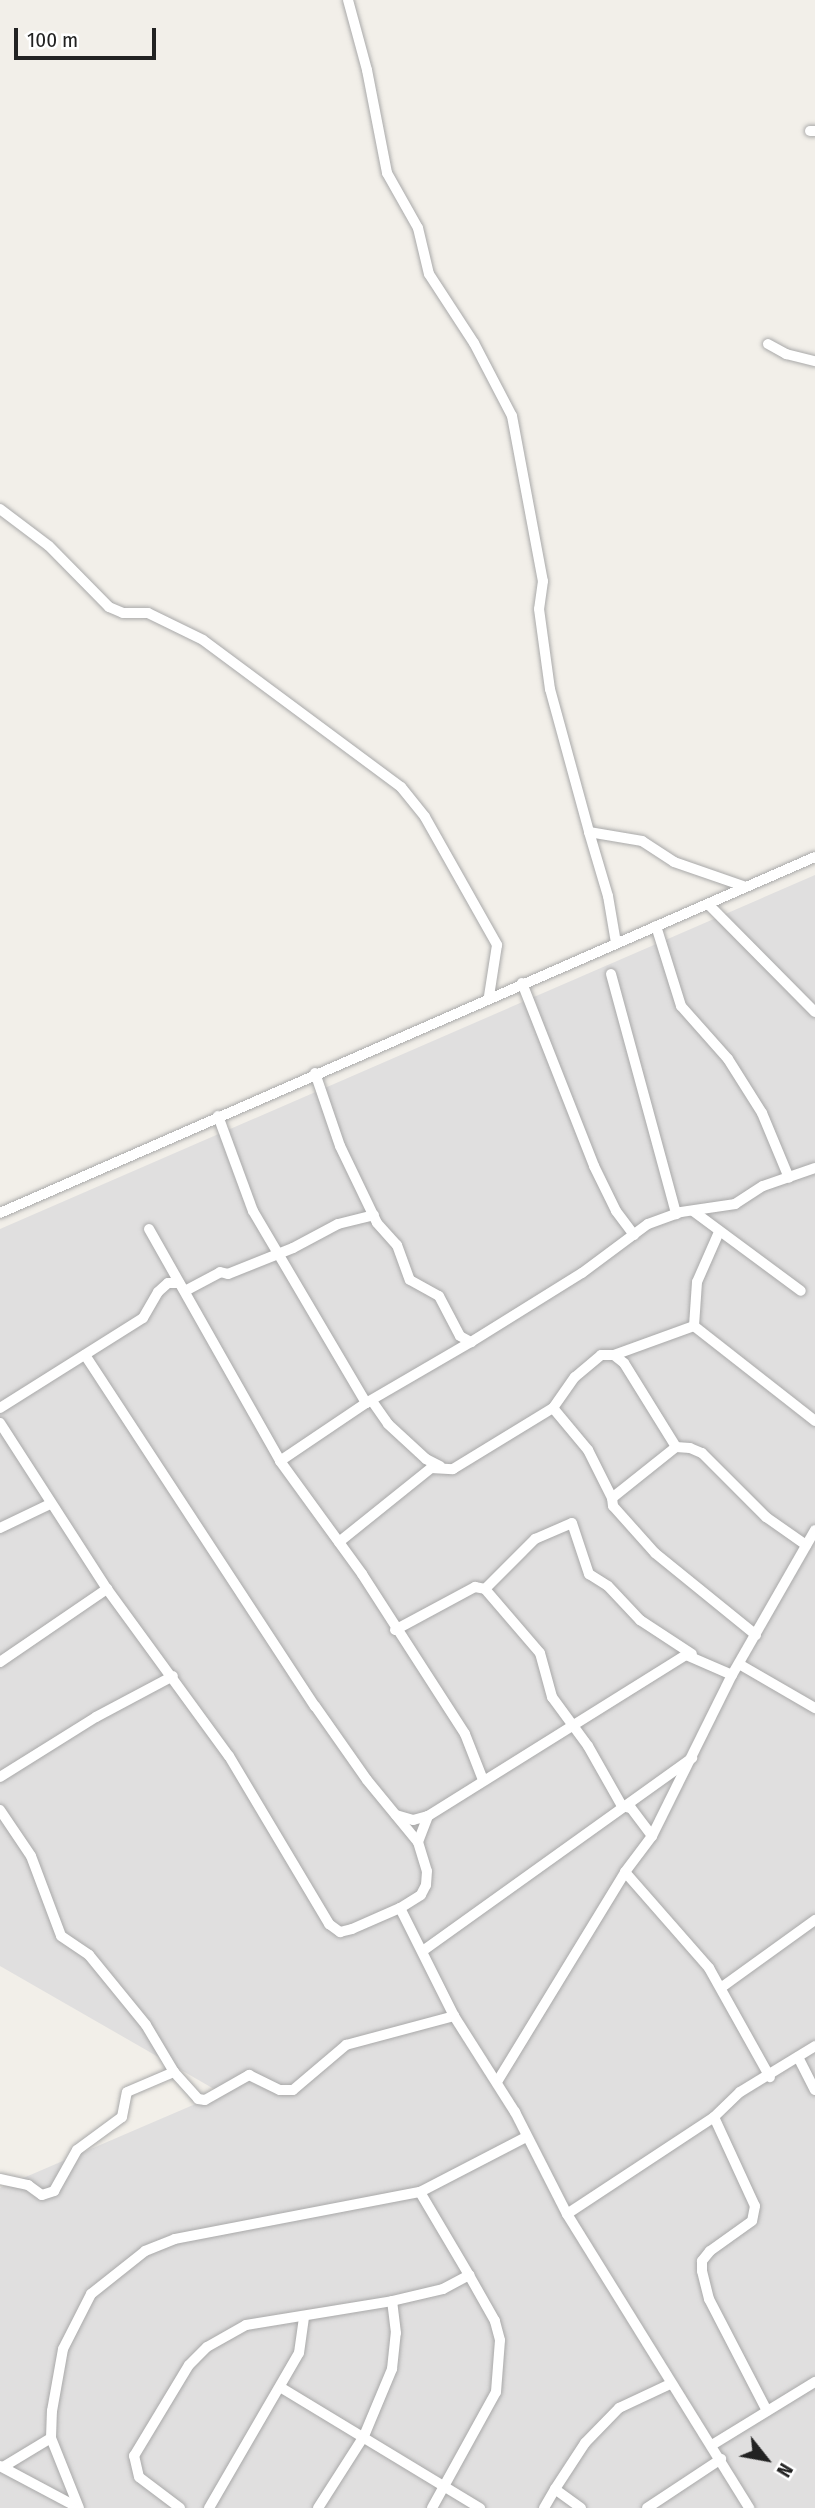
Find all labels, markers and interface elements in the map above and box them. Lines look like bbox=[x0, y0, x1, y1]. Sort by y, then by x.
scale bar bbox=[18, 14, 159, 58]
text: 100 m bbox=[27, 27, 78, 53]
north arrow bbox=[731, 2424, 801, 2494]
text: N bbox=[772, 2459, 797, 2481]

